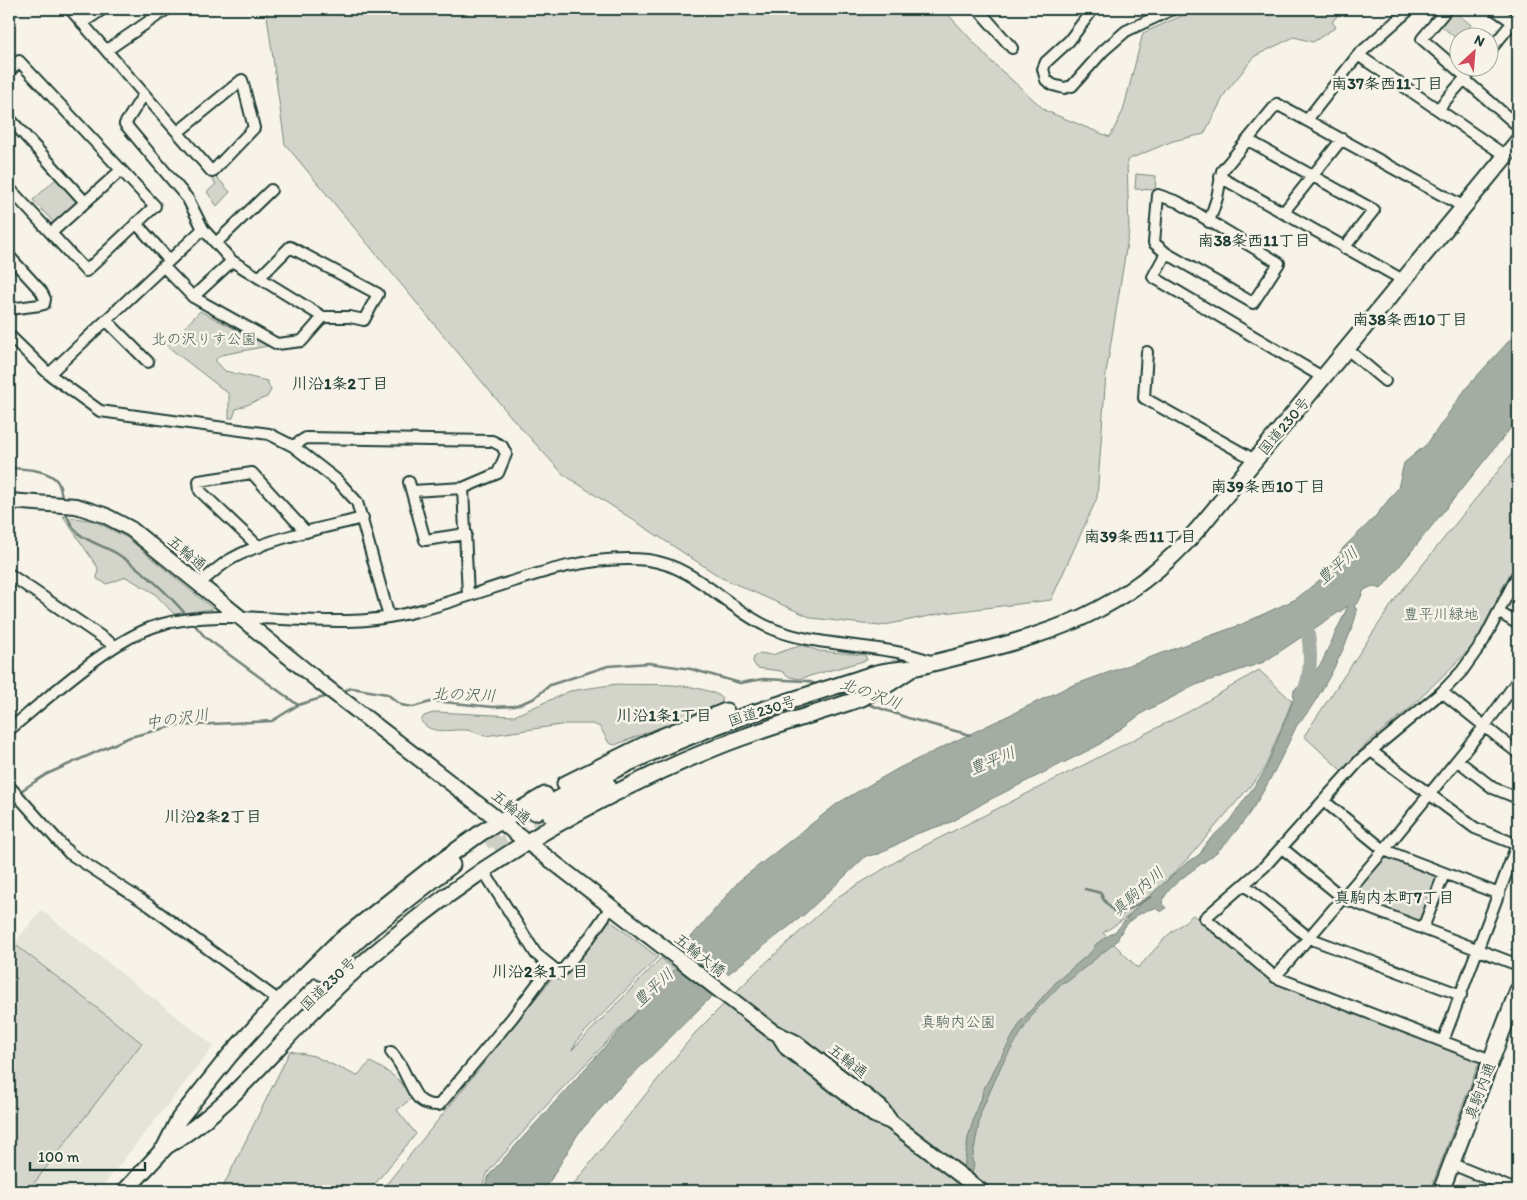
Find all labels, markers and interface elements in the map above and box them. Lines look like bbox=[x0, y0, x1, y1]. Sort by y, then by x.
north arrow bbox=[1450, 28, 1500, 78]
text: N bbox=[1472, 31, 1487, 50]
district label: 南37条西11丁目 bbox=[1331, 74, 1443, 93]
district label: 南38条西11丁目 bbox=[1198, 231, 1310, 250]
district label: 南38条西10丁目 bbox=[1353, 310, 1467, 329]
park label: 北の沢りす公園 bbox=[151, 330, 257, 348]
district label: 川沿1条2丁目 bbox=[292, 374, 388, 393]
street label: 国道230号 bbox=[1255, 393, 1313, 459]
district label: 南39条西10丁目 bbox=[1211, 477, 1325, 496]
district label: 南39条西11丁目 bbox=[1084, 527, 1196, 546]
street label: 五輪通 bbox=[164, 532, 210, 574]
water label: 豊平川 bbox=[1313, 543, 1362, 588]
park label: 豊平川緑地 bbox=[1403, 605, 1479, 623]
water label: 北の沢川 bbox=[838, 674, 904, 713]
water label: 北の沢川 bbox=[432, 684, 496, 705]
street label: 国道230号 bbox=[726, 692, 798, 730]
water label: 中の沢川 bbox=[144, 705, 210, 732]
district label: 川沿1条1丁目 bbox=[617, 706, 711, 725]
water label: 豊平川 bbox=[966, 743, 1018, 778]
street label: 五輪通 bbox=[488, 786, 534, 828]
district label: 川沿2条2丁目 bbox=[165, 807, 261, 826]
water label: 真駒内川 bbox=[1107, 863, 1167, 920]
district label: 真駒内本町7丁目 bbox=[1334, 888, 1454, 907]
street label: 五輪大橋 bbox=[671, 929, 729, 981]
street label: 国道230号 bbox=[296, 953, 360, 1015]
district label: 川沿2条1丁目 bbox=[492, 962, 588, 981]
water label: 豊平川 bbox=[629, 964, 678, 1010]
park label: 真駒内公園 bbox=[920, 1013, 996, 1031]
street label: 五輪通 bbox=[825, 1040, 871, 1082]
street label: 真駒内通 bbox=[1461, 1060, 1499, 1122]
scale bar bbox=[30, 1140, 145, 1172]
text: 100 m bbox=[38, 1148, 80, 1166]

